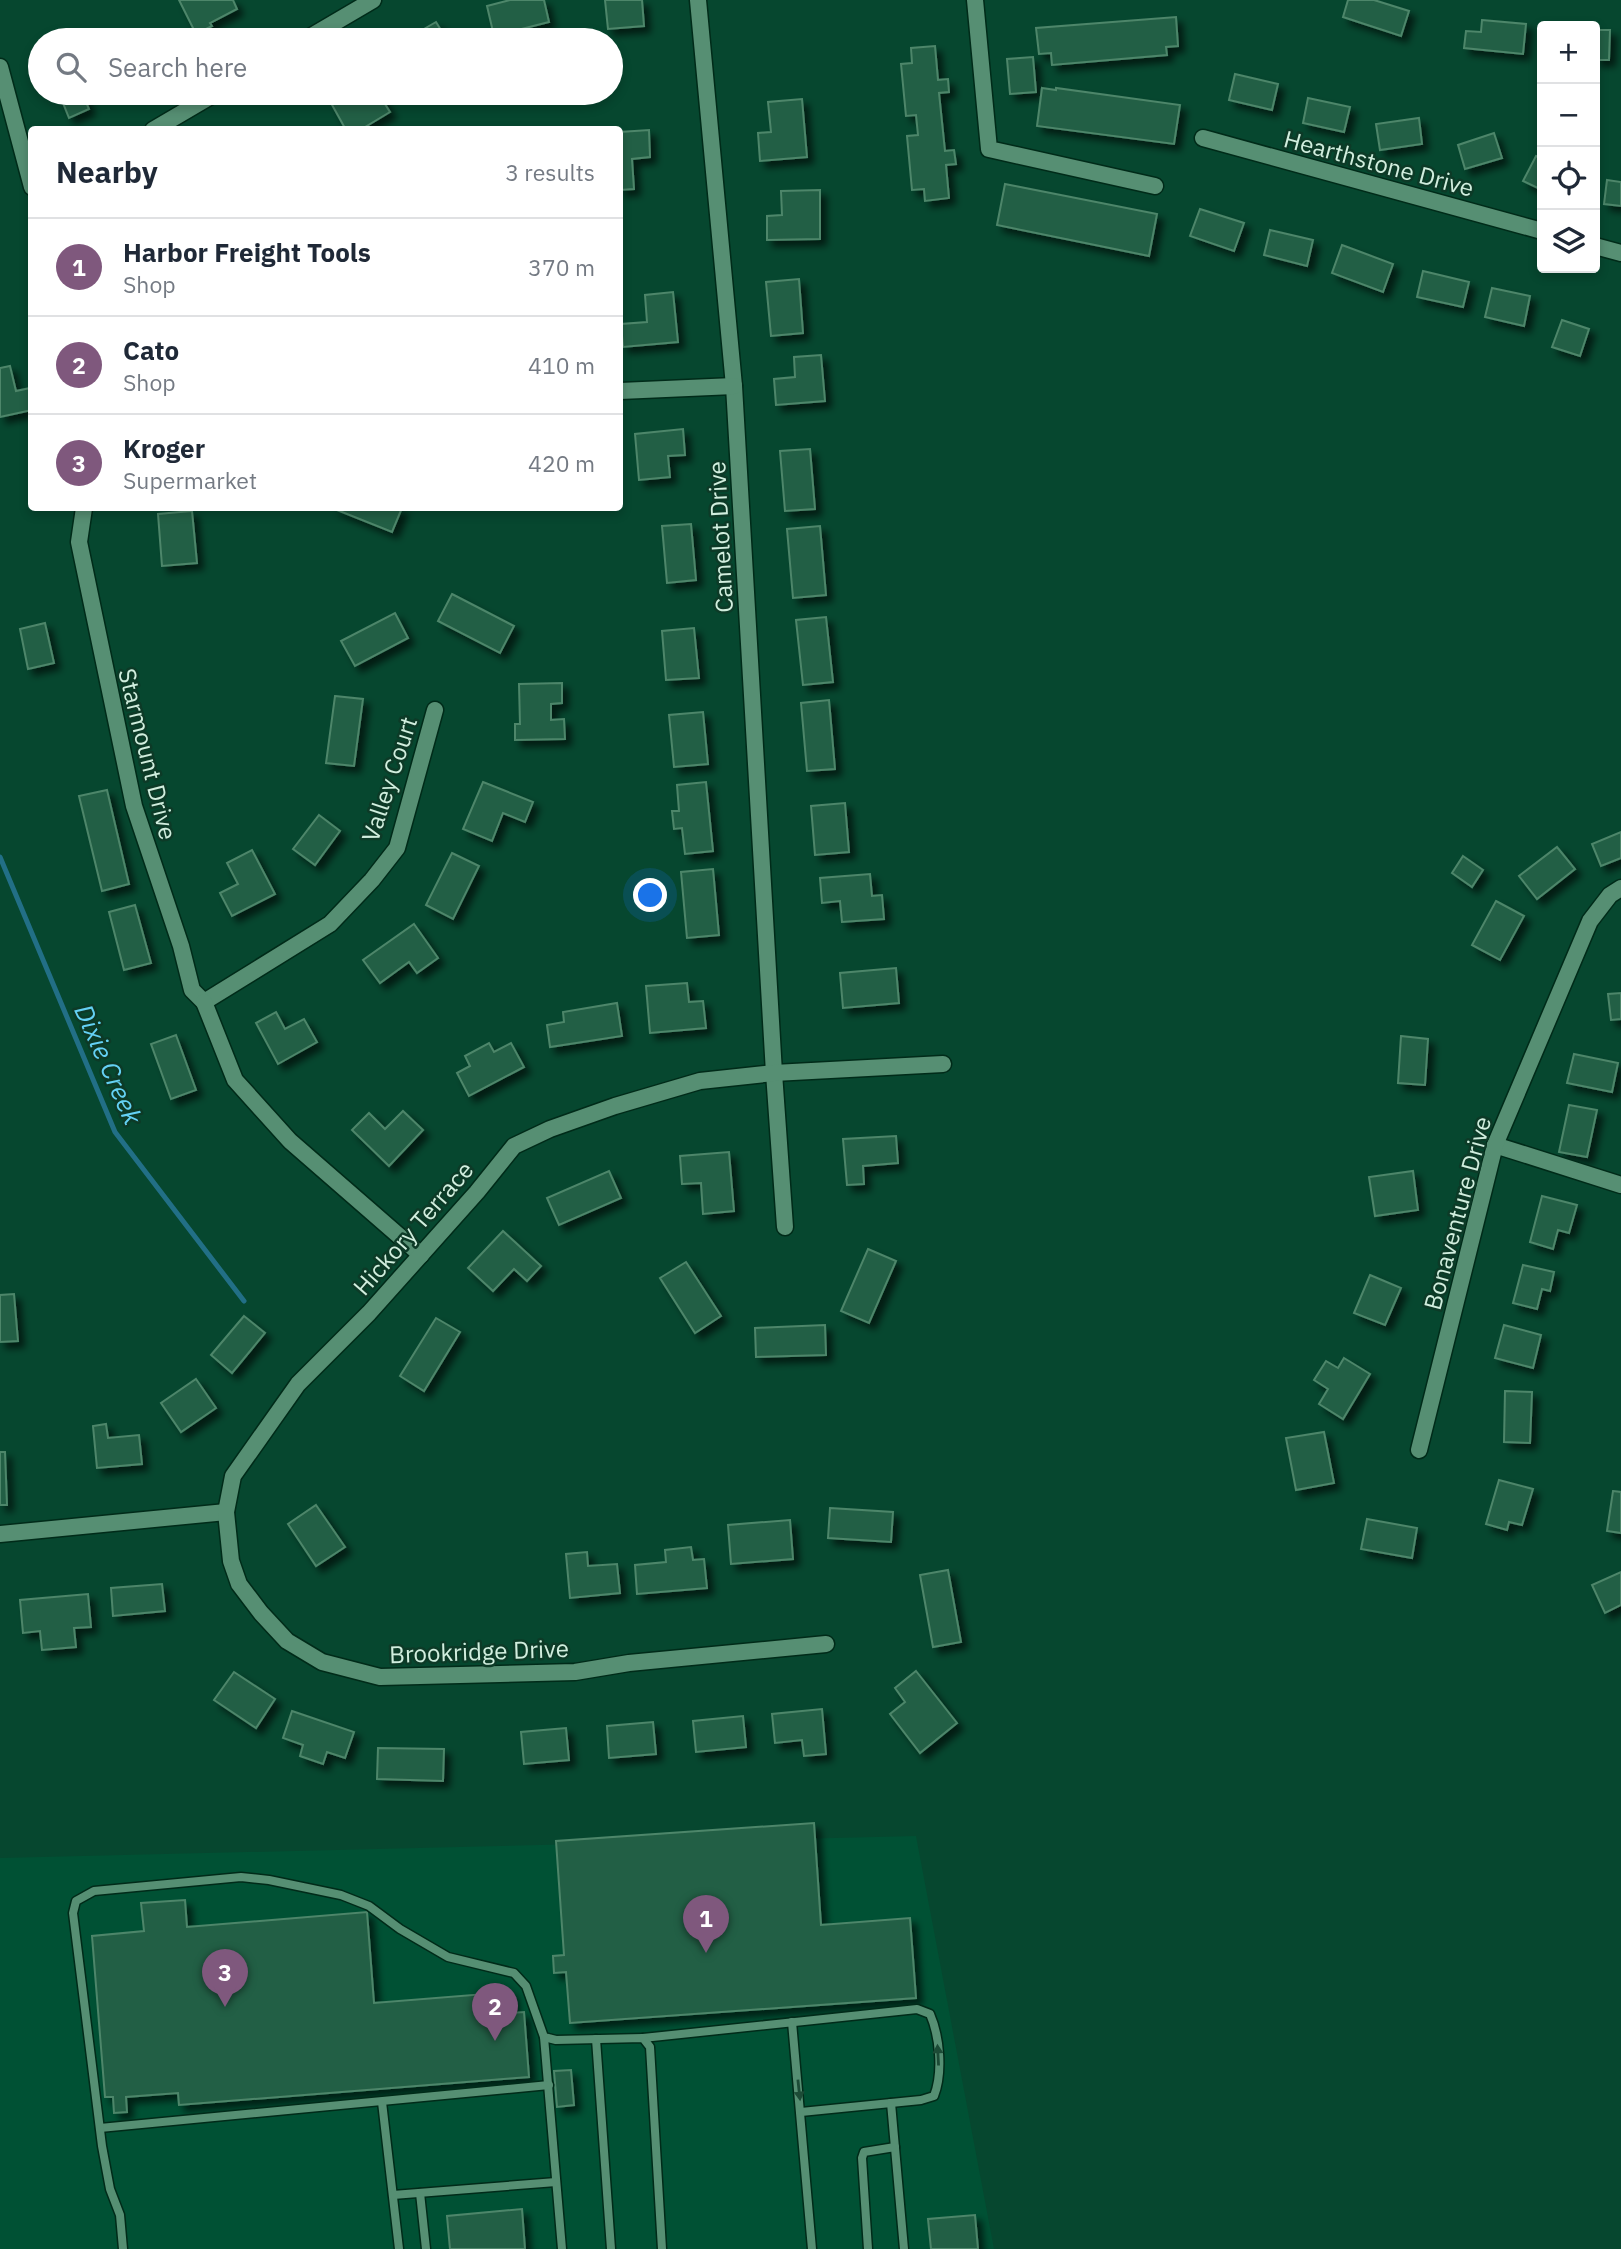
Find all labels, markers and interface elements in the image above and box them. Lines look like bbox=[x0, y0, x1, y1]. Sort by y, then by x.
map controls bbox=[1537, 21, 1600, 273]
button: + bbox=[1537, 21, 1600, 84]
search box bbox=[28, 28, 623, 105]
icon: search bbox=[52, 48, 90, 86]
text: Search here bbox=[108, 50, 247, 84]
button: − bbox=[1537, 84, 1600, 147]
street label: Hearthstone Drive bbox=[1280, 122, 1478, 204]
button: locate bbox=[1537, 147, 1600, 210]
text: Nearby bbox=[56, 152, 158, 191]
text: 3 results bbox=[505, 157, 595, 187]
button: layers bbox=[1537, 210, 1600, 273]
text: Harbor Freight Tools bbox=[123, 235, 371, 269]
text: 1 bbox=[72, 252, 86, 282]
text: 370 m bbox=[528, 252, 595, 282]
text: Shop bbox=[123, 269, 176, 299]
text: Cato bbox=[123, 333, 179, 367]
text: 2 bbox=[72, 350, 86, 380]
text: 410 m bbox=[528, 350, 595, 380]
text: Shop bbox=[123, 367, 176, 397]
text: Kroger bbox=[123, 431, 205, 465]
text: 3 bbox=[72, 448, 86, 478]
text: 420 m bbox=[528, 448, 595, 478]
street label: Camelot Drive bbox=[700, 460, 740, 614]
text: Supermarket bbox=[123, 465, 257, 495]
street label: Starmount Drive bbox=[111, 665, 185, 843]
street label: Valley Court bbox=[354, 712, 424, 846]
your location bbox=[633, 878, 667, 912]
water label: Dixie Creek bbox=[67, 999, 151, 1130]
street label: Bonaventure Drive bbox=[1416, 1113, 1498, 1313]
street label: Hickory Terrace bbox=[346, 1154, 480, 1302]
street label: Brookridge Drive bbox=[389, 1632, 569, 1670]
pin: 1 bbox=[683, 1895, 729, 1953]
pin: 3 bbox=[202, 1949, 248, 2007]
pin: 2 bbox=[472, 1983, 518, 2041]
one-way arrow bbox=[932, 2044, 943, 2066]
one-way arrow bbox=[793, 2079, 804, 2101]

